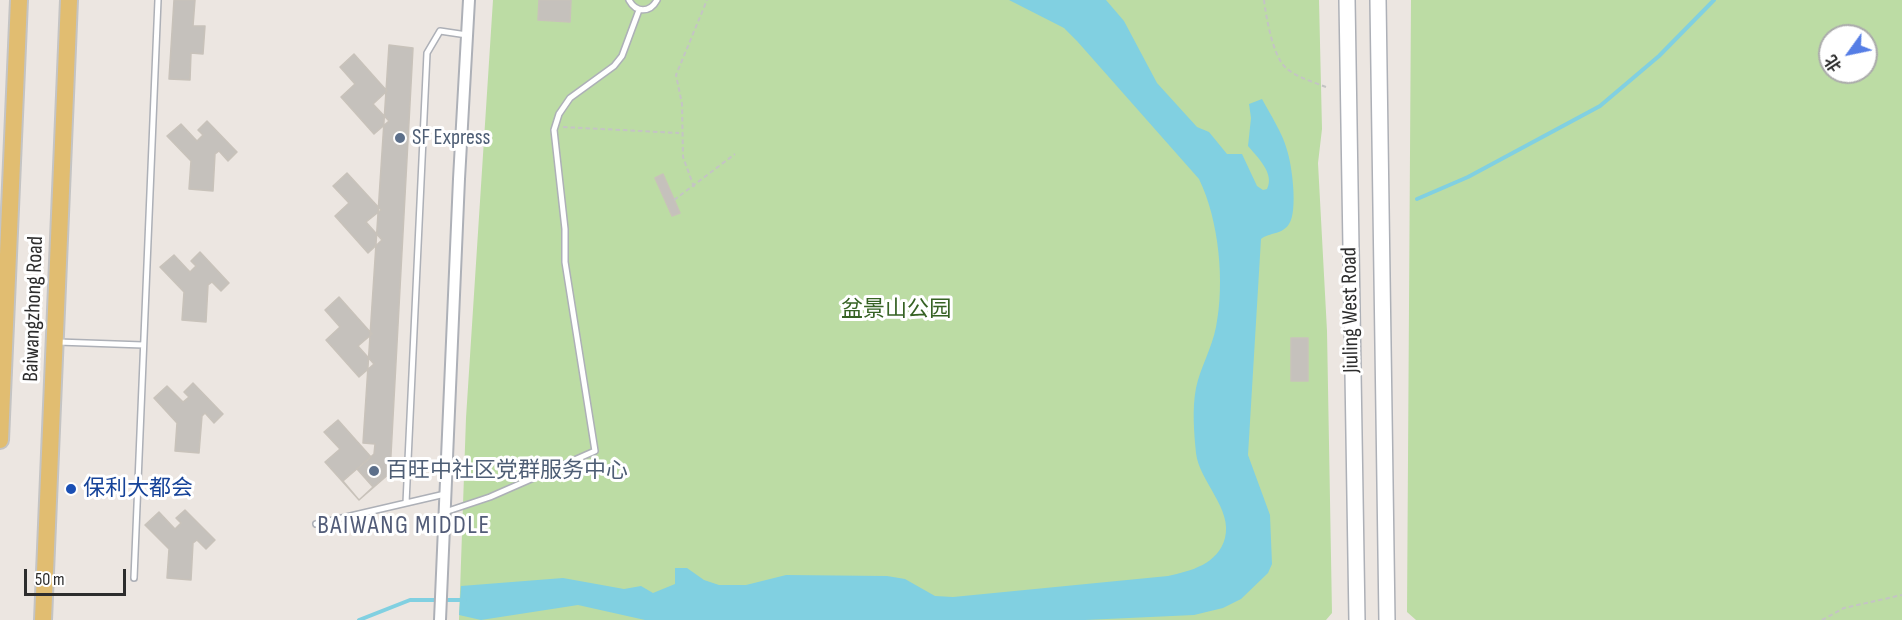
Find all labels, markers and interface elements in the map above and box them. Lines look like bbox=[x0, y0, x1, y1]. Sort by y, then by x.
north arrow bbox=[1818, 24, 1878, 84]
text: 北 bbox=[1822, 51, 1846, 75]
place label: SF Express bbox=[412, 125, 490, 151]
marker: SF Express bbox=[393, 131, 407, 145]
street label: Baiwangzhong Road bbox=[18, 236, 50, 382]
street label: Jiuling West Road bbox=[1337, 247, 1365, 373]
park label: 盆景山公园 bbox=[841, 297, 951, 323]
place label: 百旺中社区党群服务中心 bbox=[386, 458, 628, 484]
marker: 百旺中社区党群服务中心 bbox=[367, 464, 381, 478]
place label: 保利大都会 bbox=[83, 476, 193, 502]
marker: 保利大都会 bbox=[64, 482, 78, 496]
district label: BAIWANG MIDDLE bbox=[317, 510, 491, 542]
scale bar bbox=[27, 557, 129, 595]
text: 50 m bbox=[35, 569, 65, 590]

